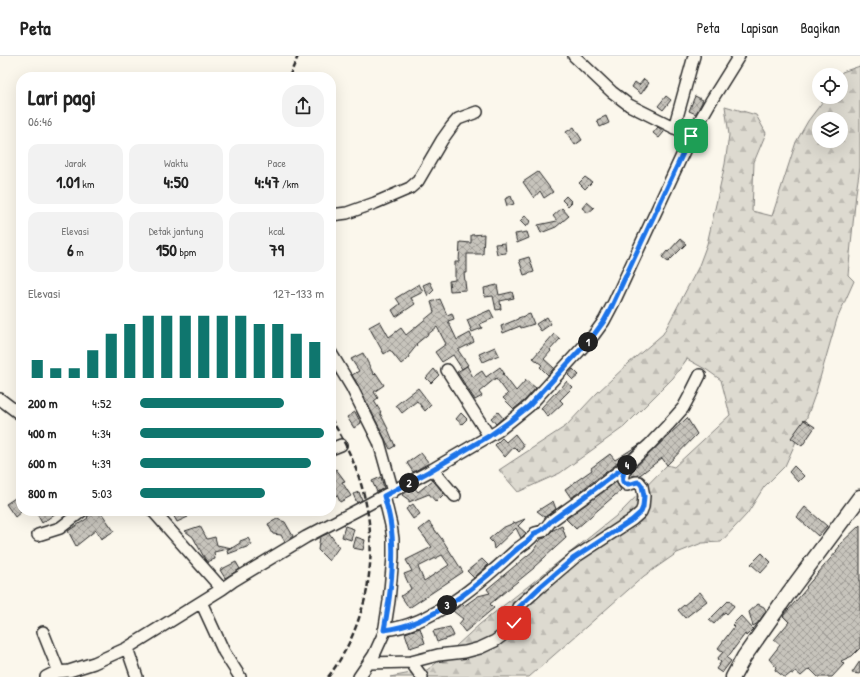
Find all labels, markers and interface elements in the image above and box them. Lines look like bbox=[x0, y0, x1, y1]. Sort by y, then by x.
text: Peta bbox=[20, 15, 51, 41]
text: Peta bbox=[697, 18, 719, 37]
text: Lapisan bbox=[741, 18, 778, 37]
text: Bagikan bbox=[800, 18, 840, 37]
map controls bbox=[812, 68, 848, 148]
button: locate bbox=[812, 68, 848, 104]
text: Lari pagi bbox=[28, 82, 96, 112]
button: share bbox=[282, 85, 324, 127]
text: 06:46 bbox=[28, 112, 52, 130]
button: layers bbox=[812, 112, 848, 148]
pin bbox=[674, 119, 708, 153]
icon: arrive bbox=[680, 125, 702, 147]
text: Jarak bbox=[65, 156, 86, 170]
text: Waktu bbox=[164, 156, 188, 170]
text: Pace bbox=[268, 156, 286, 170]
text: 1.01 bbox=[56, 170, 80, 193]
text: 4:50 bbox=[163, 170, 189, 193]
text: 4:47 bbox=[254, 170, 280, 193]
text: km bbox=[80, 177, 94, 191]
text: /km bbox=[280, 177, 299, 191]
text: Elevasi bbox=[62, 224, 89, 238]
text: Detak jantung bbox=[149, 224, 203, 238]
text: kcal bbox=[269, 224, 285, 238]
text: 6 bbox=[67, 238, 74, 261]
text: 150 bbox=[156, 238, 177, 261]
text: 79 bbox=[269, 238, 284, 261]
text: m bbox=[74, 245, 84, 259]
text: bpm bbox=[177, 245, 196, 259]
text: Elevasi bbox=[28, 284, 61, 302]
text: 127–133 m bbox=[273, 284, 324, 302]
pin: 1 bbox=[578, 332, 598, 352]
text: 1 bbox=[586, 335, 590, 349]
text: 200 m bbox=[28, 394, 58, 412]
text: 4:52 bbox=[92, 394, 111, 412]
text: 400 m bbox=[28, 424, 56, 442]
text: 4:34 bbox=[92, 424, 111, 442]
text: 600 m bbox=[28, 454, 57, 472]
text: 4:39 bbox=[92, 454, 111, 472]
pin: 4 bbox=[617, 455, 637, 475]
text: 4 bbox=[625, 458, 629, 472]
pin: 2 bbox=[399, 473, 419, 493]
text: 2 bbox=[406, 476, 412, 490]
text: 800 m bbox=[28, 484, 57, 502]
text: 5:03 bbox=[92, 484, 112, 502]
pin: 3 bbox=[437, 595, 457, 615]
text: 3 bbox=[445, 598, 449, 612]
pin bbox=[497, 606, 531, 640]
icon: check bbox=[503, 612, 525, 634]

